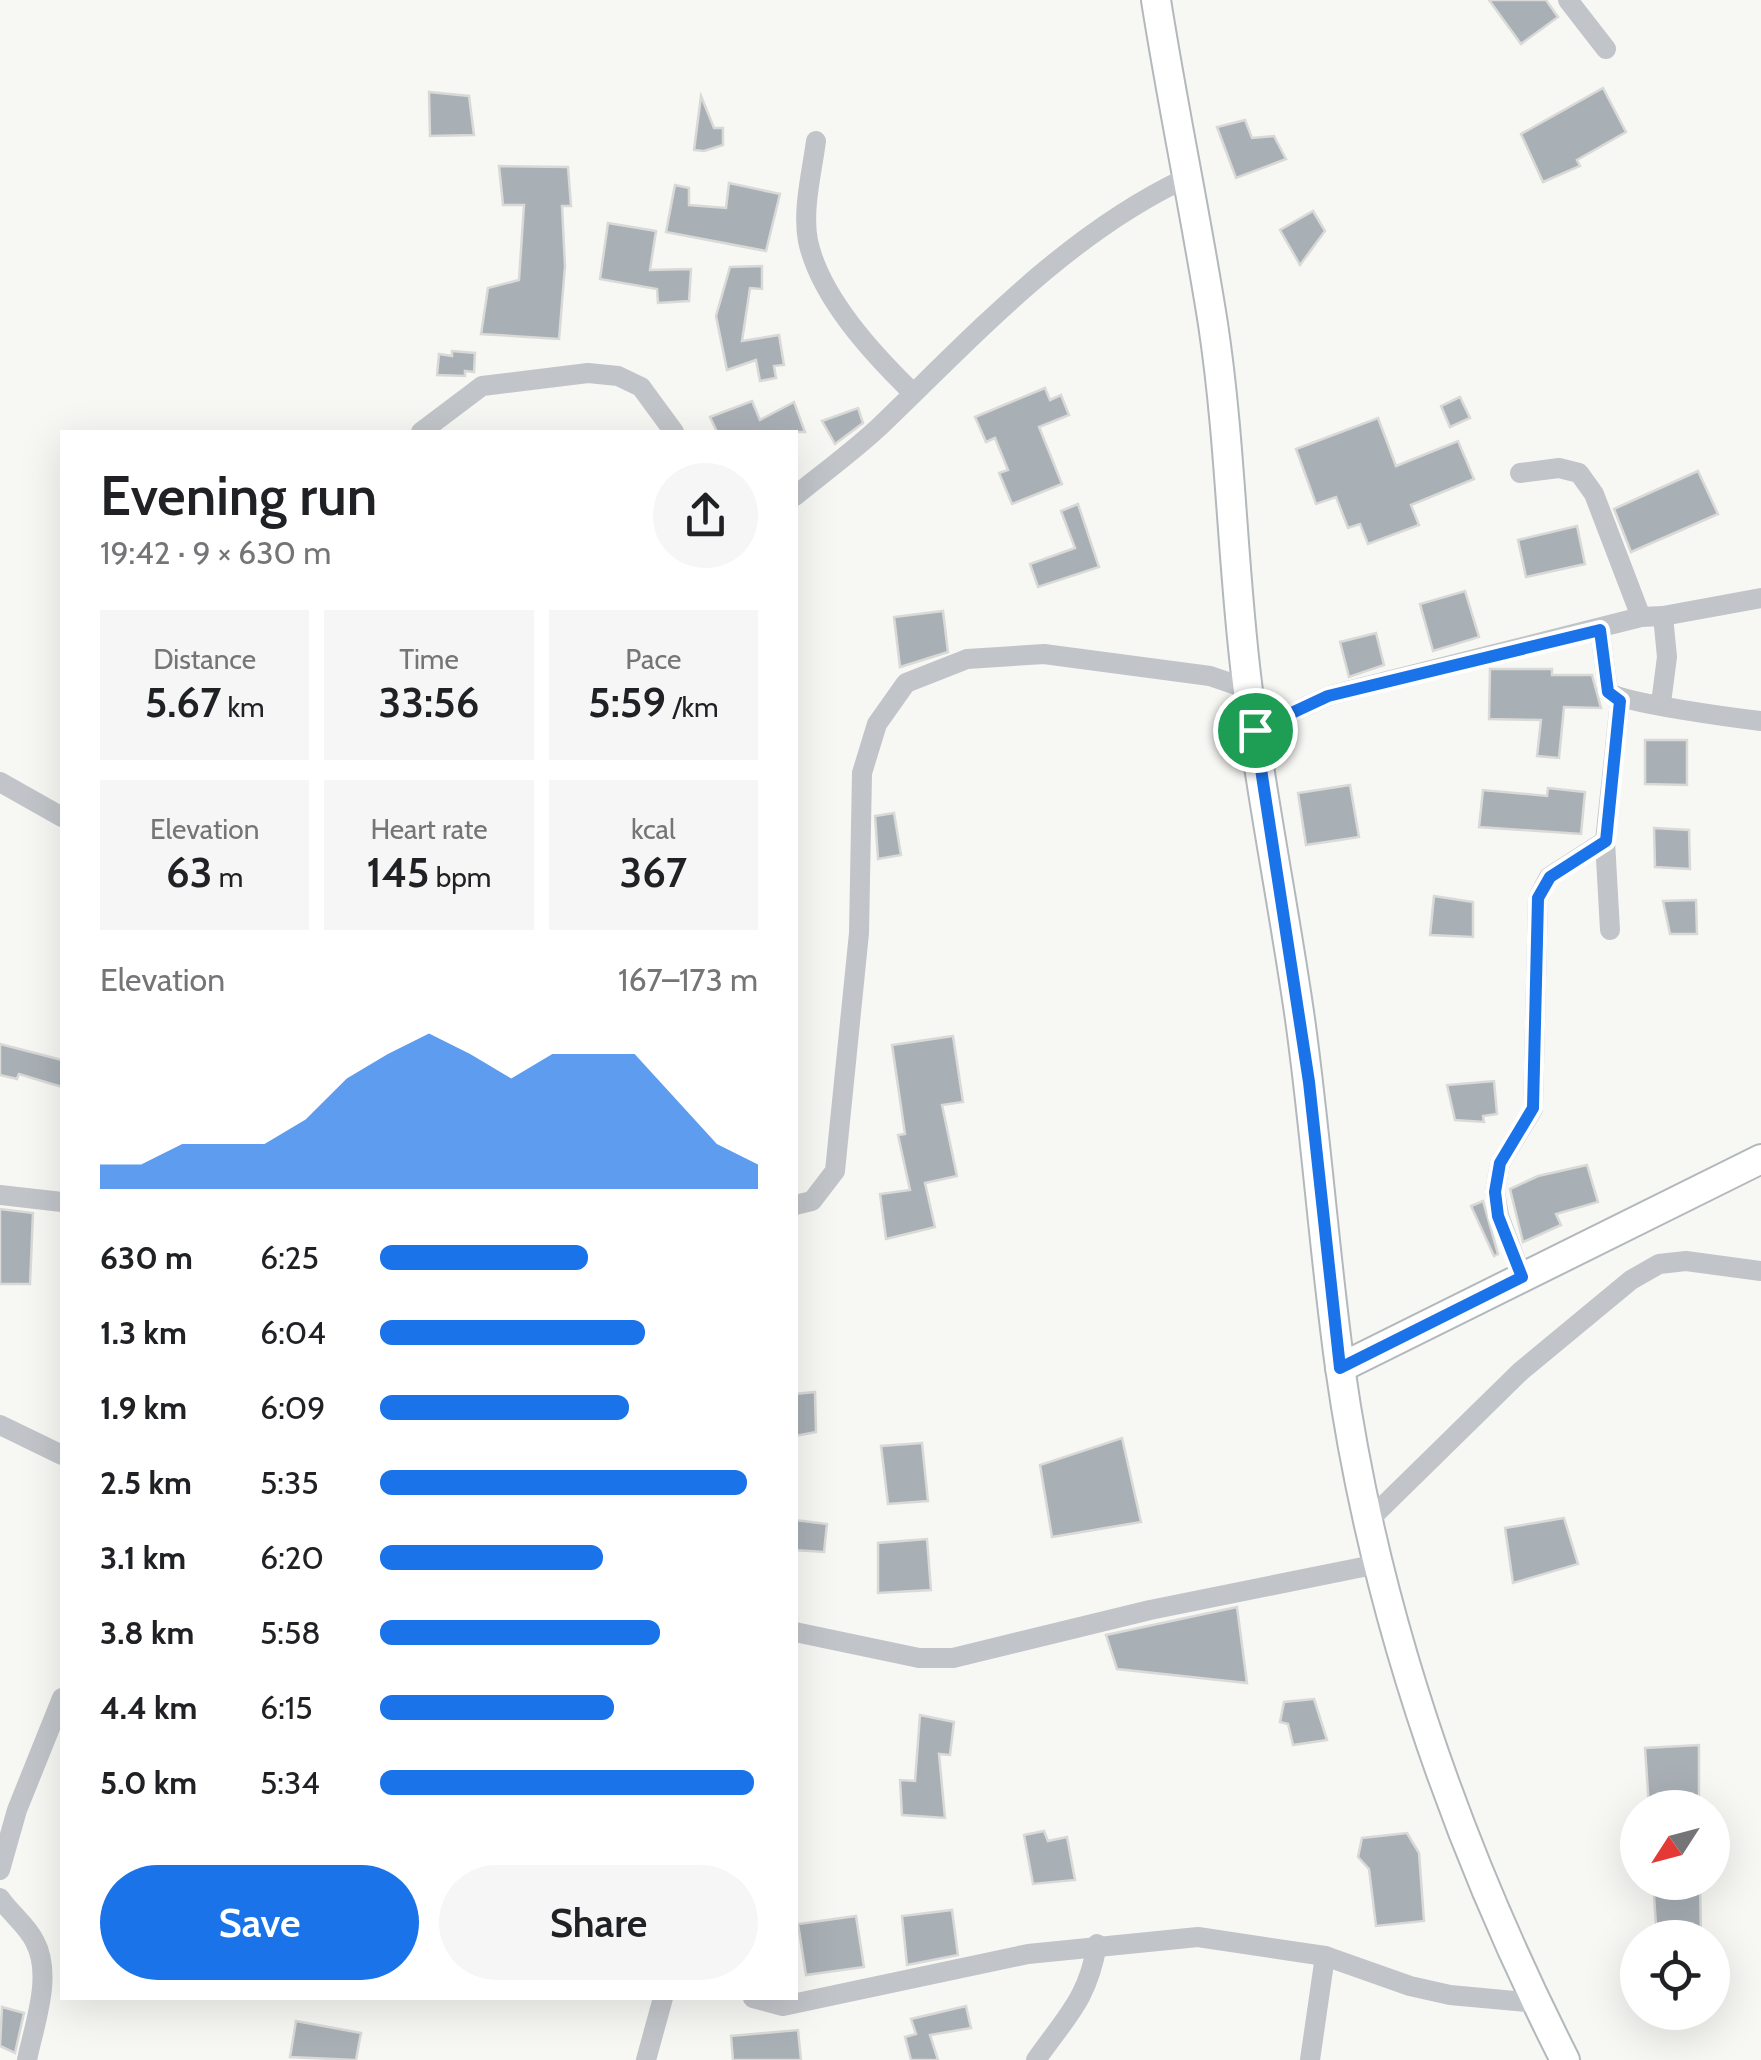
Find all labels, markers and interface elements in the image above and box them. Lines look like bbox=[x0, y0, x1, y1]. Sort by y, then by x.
text: Evening run bbox=[100, 462, 377, 529]
button: share bbox=[653, 463, 758, 568]
text: 19:42 · 9 × 630 m bbox=[100, 533, 331, 572]
text: Distance bbox=[153, 642, 256, 676]
text: Time bbox=[399, 642, 459, 676]
text: Pace bbox=[625, 642, 681, 676]
text: 5.67 bbox=[145, 676, 221, 728]
text: 33:56 bbox=[379, 676, 479, 728]
text: 5:59 bbox=[588, 676, 666, 728]
pin bbox=[1213, 688, 1298, 773]
text: km bbox=[221, 690, 265, 724]
text: /km bbox=[666, 690, 719, 724]
icon: arrive bbox=[1228, 703, 1283, 758]
text: Elevation bbox=[150, 812, 259, 846]
text: Heart rate bbox=[370, 812, 488, 846]
text: kcal bbox=[631, 812, 676, 846]
text: 63 bbox=[166, 846, 212, 898]
text: 145 bbox=[367, 846, 429, 898]
text: 367 bbox=[620, 846, 687, 898]
text: m bbox=[212, 860, 243, 894]
text: bpm bbox=[429, 860, 491, 894]
text: Elevation bbox=[100, 960, 225, 999]
text: 167–173 m bbox=[618, 960, 758, 999]
text: 630 m bbox=[100, 1238, 193, 1277]
text: 6:25 bbox=[260, 1238, 319, 1277]
text: 1.3 km bbox=[100, 1313, 187, 1352]
text: 6:04 bbox=[260, 1313, 326, 1352]
text: 1.9 km bbox=[100, 1388, 187, 1427]
text: 6:09 bbox=[260, 1388, 325, 1427]
text: 2.5 km bbox=[100, 1463, 192, 1502]
text: 5:35 bbox=[260, 1463, 319, 1502]
text: 3.1 km bbox=[100, 1538, 186, 1577]
text: 6:20 bbox=[260, 1538, 324, 1577]
text: 3.8 km bbox=[100, 1613, 194, 1652]
text: 5:58 bbox=[260, 1613, 321, 1652]
text: 4.4 km bbox=[100, 1688, 197, 1727]
text: 6:15 bbox=[260, 1688, 313, 1727]
text: 5.0 km bbox=[100, 1763, 197, 1802]
text: 5:34 bbox=[260, 1763, 320, 1802]
north arrow bbox=[1620, 1790, 1730, 1900]
map controls bbox=[1620, 1790, 1730, 2030]
button: Save bbox=[100, 1865, 419, 1980]
button: Share bbox=[439, 1865, 758, 1980]
button: locate bbox=[1620, 1920, 1730, 2030]

